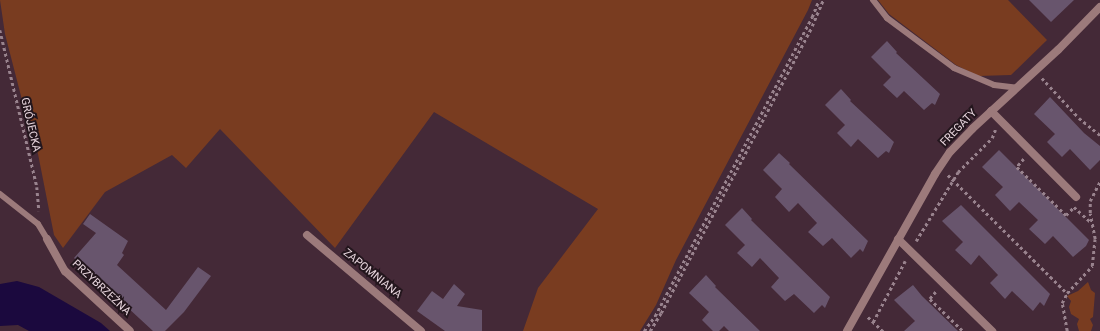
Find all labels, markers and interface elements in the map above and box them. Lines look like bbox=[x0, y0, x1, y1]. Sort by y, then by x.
street label: GRÓJECKA bbox=[17, 97, 43, 153]
street label: FREGATY bbox=[938, 107, 980, 149]
street label: ZAPOMNIANA bbox=[340, 246, 404, 302]
street label: PRZYBRZEŻNA bbox=[69, 258, 133, 318]

